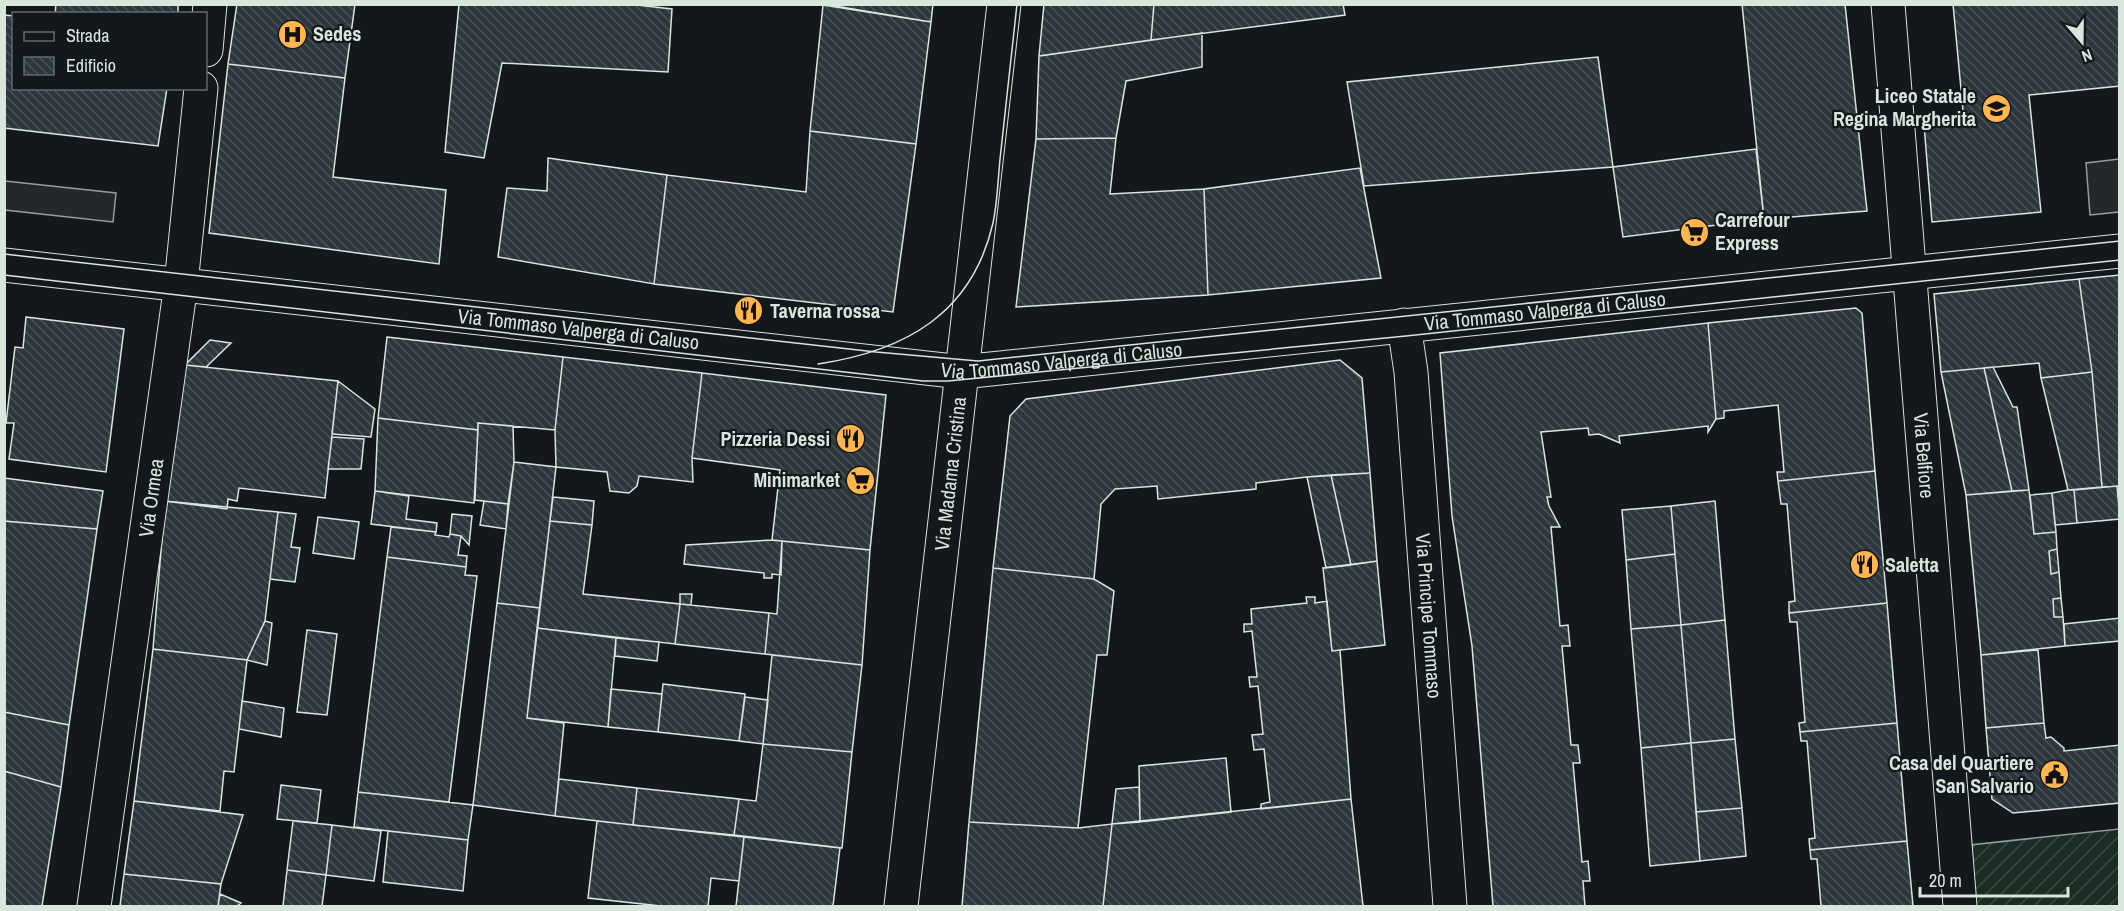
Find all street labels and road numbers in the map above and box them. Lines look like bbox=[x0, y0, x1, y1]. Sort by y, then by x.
street label: Via Tommaso Valperga di Caluso bbox=[1423, 285, 1667, 337]
street label: Via Tommaso Valperga di Caluso bbox=[456, 302, 701, 356]
street label: Via Tommaso Valperga di Caluso bbox=[939, 335, 1184, 385]
street label: Via Madama Cristina bbox=[928, 395, 972, 552]
street label: Via Belfiore bbox=[1908, 412, 1941, 499]
street label: Via Ormea bbox=[132, 457, 169, 539]
street label: Via Principe Tommaso bbox=[1410, 532, 1449, 699]

